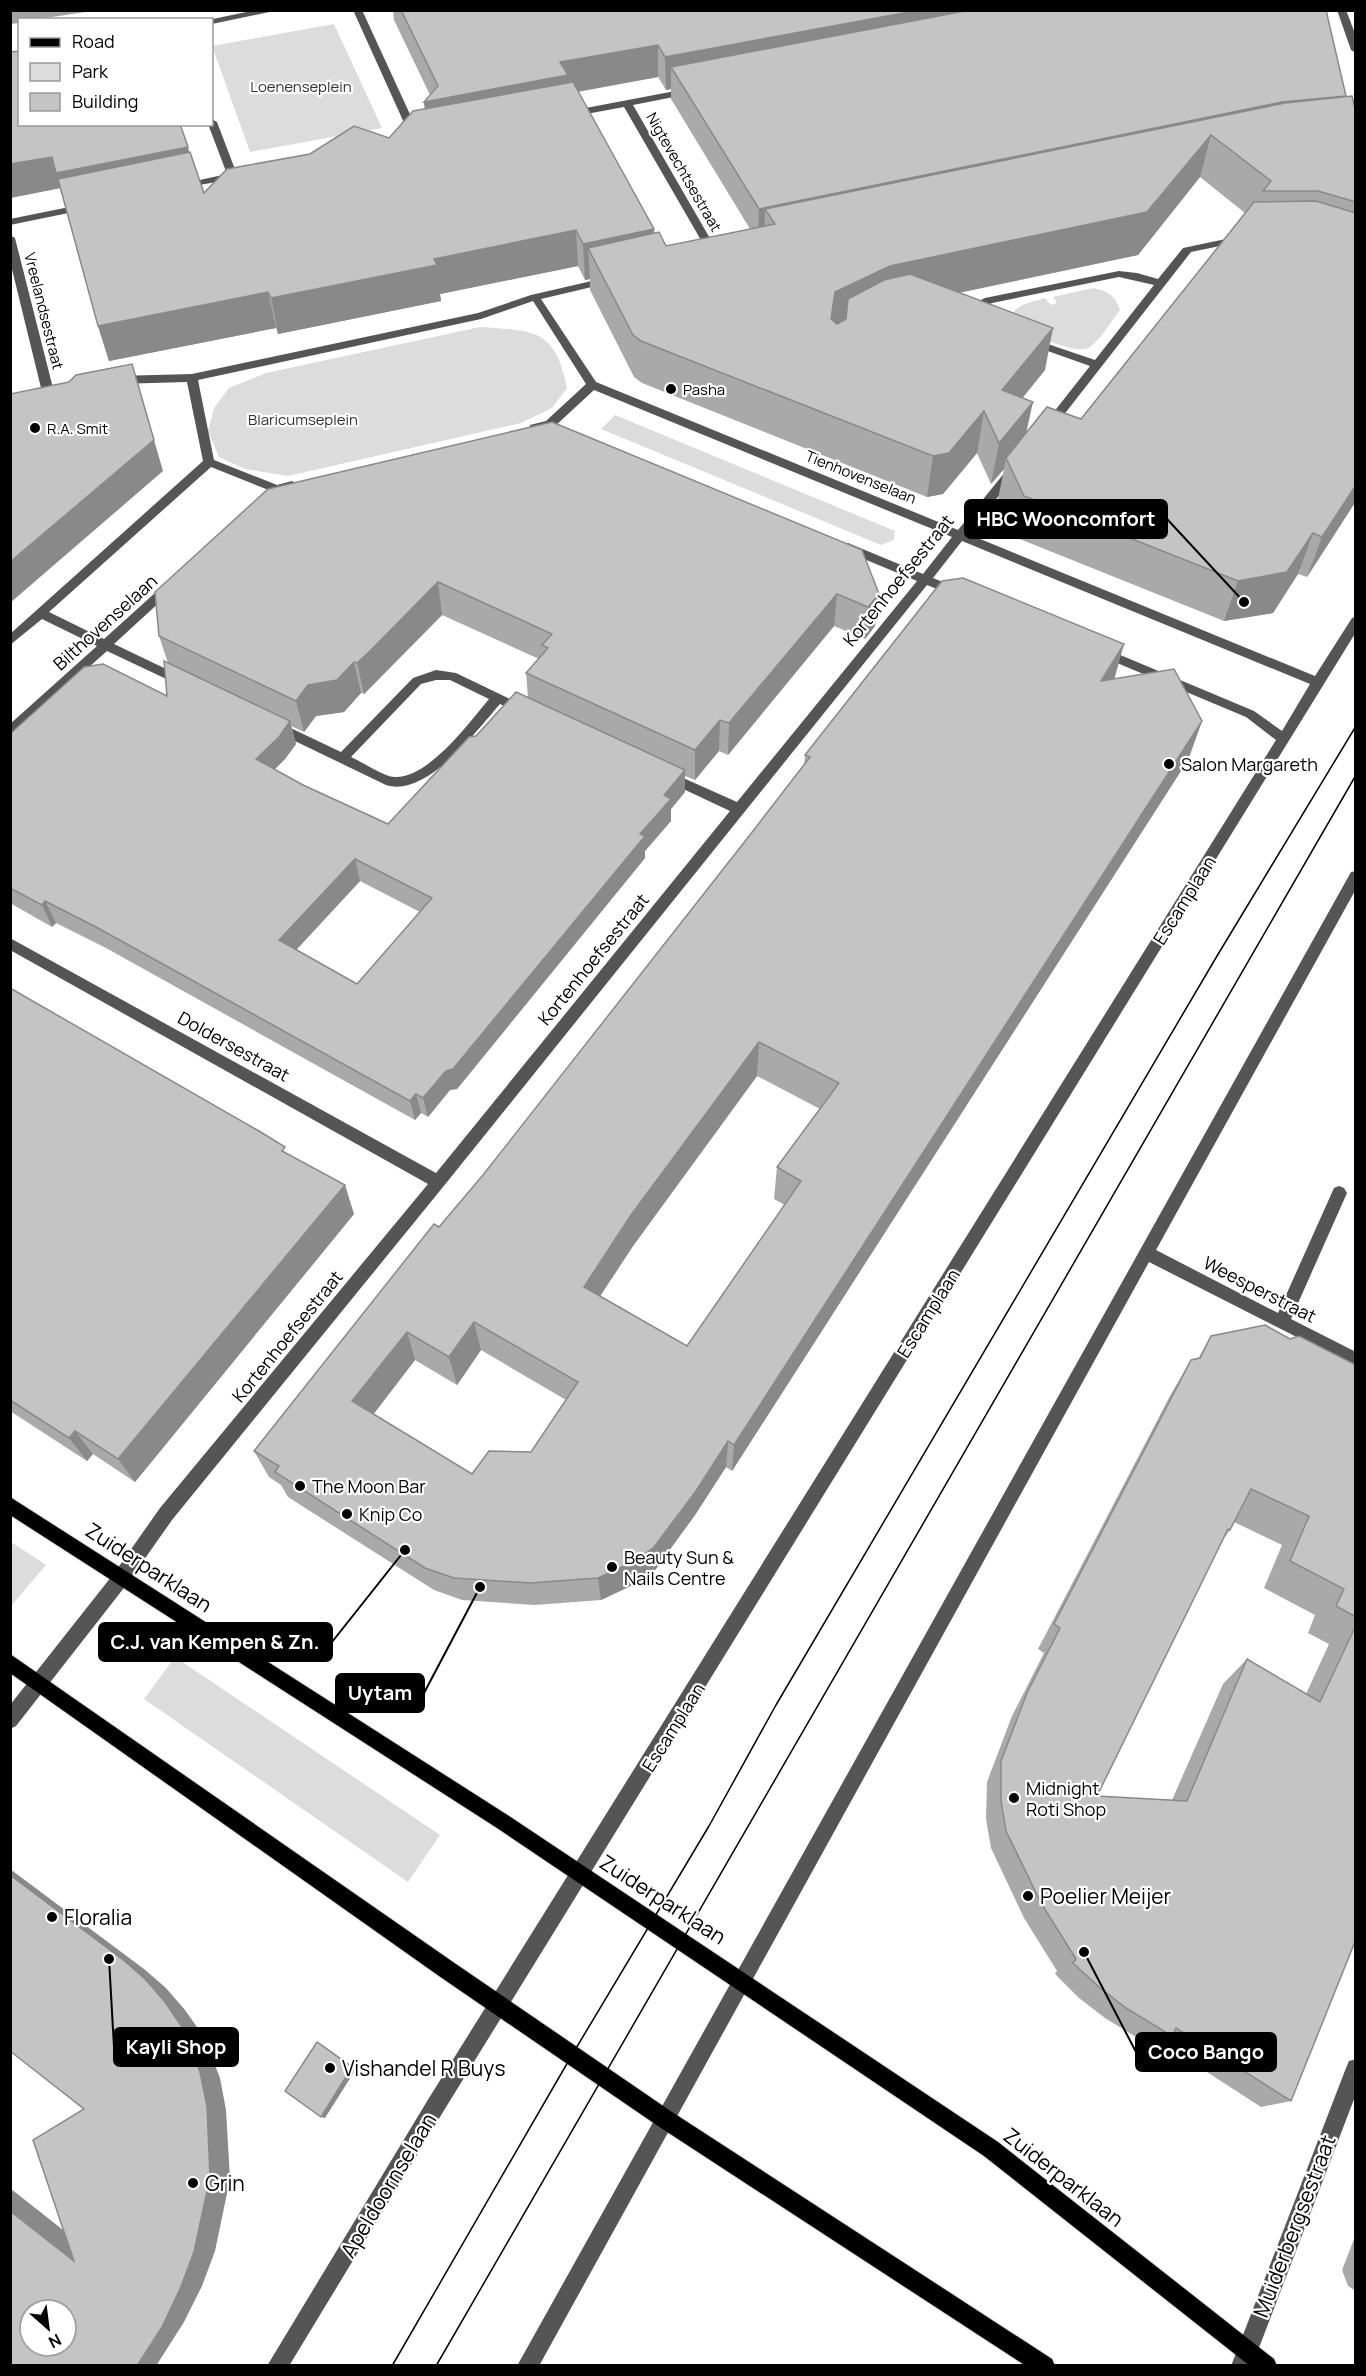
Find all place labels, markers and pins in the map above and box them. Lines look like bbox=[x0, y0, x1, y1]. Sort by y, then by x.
place label: Pasha bbox=[683, 379, 725, 400]
marker: Pasha bbox=[664, 382, 678, 396]
place label: R.A. Smit bbox=[47, 418, 108, 439]
marker: R.A. Smit bbox=[28, 421, 42, 435]
callout: HBC Wooncomfort bbox=[965, 500, 1167, 538]
place label: Salon Margareth bbox=[1181, 752, 1318, 776]
marker: Salon Margareth bbox=[1162, 757, 1176, 771]
place label: The Moon Bar bbox=[312, 1474, 426, 1498]
marker: The Moon Bar bbox=[293, 1479, 307, 1493]
place label: Knip Co bbox=[359, 1502, 422, 1526]
marker: Knip Co bbox=[340, 1507, 354, 1521]
place label: Beauty Sun & Nails Centre bbox=[624, 1545, 734, 1590]
marker: Beauty Sun & Nails Centre bbox=[605, 1560, 619, 1574]
callout: C.J. van Kempen & Zn. bbox=[99, 1623, 332, 1661]
callout: Uytam bbox=[336, 1674, 424, 1712]
place label: Midnight Roti Shop bbox=[1026, 1776, 1106, 1821]
marker: Midnight Roti Shop bbox=[1007, 1791, 1021, 1805]
place label: Poelier Meijer bbox=[1040, 1882, 1172, 1910]
marker: Poelier Meijer bbox=[1021, 1889, 1035, 1903]
place label: Floralia bbox=[64, 1903, 132, 1931]
marker: Floralia bbox=[45, 1910, 59, 1924]
callout: Kayli Shop bbox=[114, 2028, 238, 2066]
callout: Coco Bango bbox=[1136, 2033, 1276, 2071]
place label: Vishandel R Buys bbox=[342, 2054, 505, 2082]
marker: Vishandel R Buys bbox=[323, 2061, 337, 2075]
place label: Grin bbox=[205, 2169, 245, 2197]
marker: Grin bbox=[186, 2176, 200, 2190]

